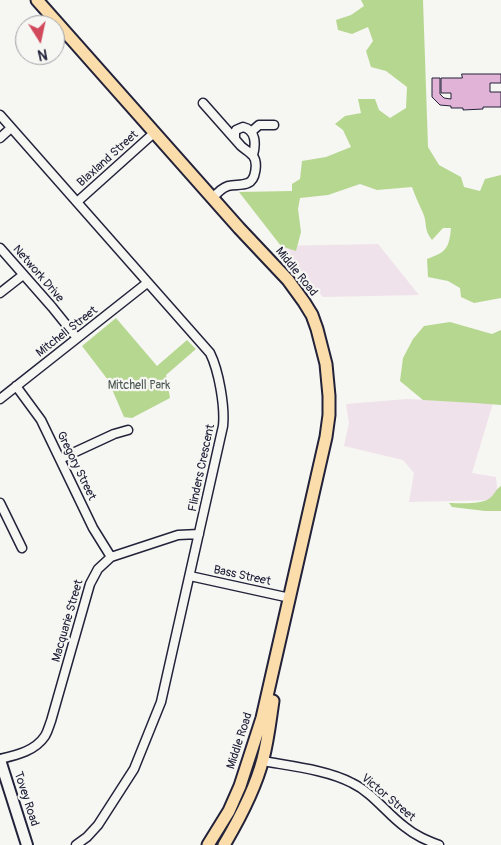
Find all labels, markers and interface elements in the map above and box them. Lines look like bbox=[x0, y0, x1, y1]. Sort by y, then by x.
north arrow bbox=[15, 15, 65, 65]
text: N bbox=[36, 45, 49, 63]
street label: Blaxland Street bbox=[75, 128, 141, 190]
street label: Network Drive bbox=[9, 243, 67, 305]
street label: Middle Road bbox=[272, 245, 320, 299]
street label: Mitchell Street bbox=[33, 304, 101, 360]
park label: Mitchell Park bbox=[108, 379, 170, 393]
street label: Flinders Crescent bbox=[186, 423, 218, 513]
street label: Gregory Street bbox=[53, 429, 99, 503]
street label: Bass Street bbox=[212, 563, 272, 589]
street label: Macquarie Street bbox=[49, 578, 87, 664]
street label: Middle Road bbox=[224, 711, 256, 771]
street label: Tovey Road bbox=[10, 770, 42, 828]
street label: Victor Street bbox=[358, 771, 418, 825]

